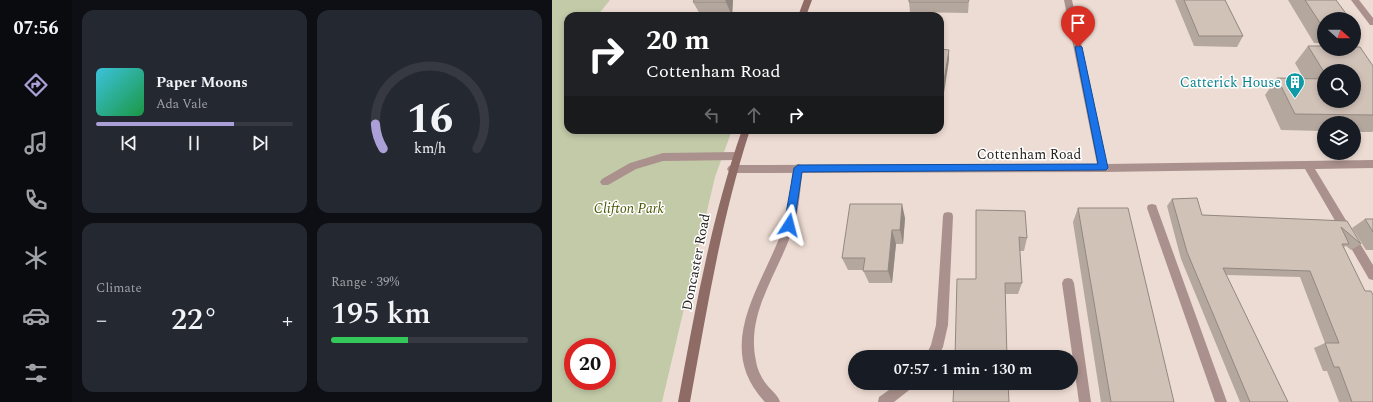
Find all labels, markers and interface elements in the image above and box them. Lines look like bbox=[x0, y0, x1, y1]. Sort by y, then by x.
pin bbox=[1061, 6, 1095, 47]
icon: arrive bbox=[1067, 12, 1089, 34]
north arrow bbox=[1317, 12, 1361, 56]
map controls bbox=[1317, 12, 1361, 160]
text: 07:56 bbox=[13, 15, 59, 42]
text: 20 m bbox=[646, 19, 710, 62]
icon: right bbox=[580, 28, 632, 80]
text: Cottenham Road bbox=[646, 58, 780, 85]
button: search bbox=[1317, 64, 1361, 108]
icon: directions bbox=[22, 71, 50, 99]
text: Paper Moons bbox=[156, 71, 248, 94]
building icon: Catterick House bbox=[1284, 71, 1306, 99]
place label: Catterick House bbox=[1180, 72, 1281, 93]
text: 16 bbox=[406, 88, 453, 151]
text: Ada Vale bbox=[156, 94, 208, 114]
icon: left bbox=[701, 104, 723, 126]
icon: ahead bbox=[743, 104, 765, 126]
icon: right bbox=[785, 104, 807, 126]
button: layers bbox=[1317, 116, 1361, 160]
icon: music bbox=[22, 129, 50, 157]
icon: previous bbox=[118, 132, 140, 154]
icon: pause bbox=[183, 132, 205, 154]
icon: next bbox=[249, 132, 271, 154]
text: km/h bbox=[413, 138, 446, 160]
street label: Cottenham Road bbox=[977, 144, 1081, 165]
icon: phone bbox=[22, 186, 50, 214]
park label: Clifton Park bbox=[594, 198, 665, 219]
position arrow bbox=[768, 204, 810, 246]
street label: Doncaster Road bbox=[676, 212, 716, 312]
icon: climate bbox=[22, 244, 50, 272]
text: Range · 39% bbox=[331, 272, 399, 292]
text: Climate bbox=[96, 278, 142, 298]
text: 195 km bbox=[331, 291, 431, 337]
text: 22° bbox=[171, 297, 218, 343]
icon: car bbox=[22, 302, 50, 330]
text: − bbox=[96, 304, 107, 337]
text: + bbox=[282, 304, 293, 337]
speed limit sign: 20 bbox=[564, 338, 616, 390]
text: 07:57 · 1 min · 130 m bbox=[894, 358, 1032, 381]
icon: filters bbox=[22, 359, 50, 387]

